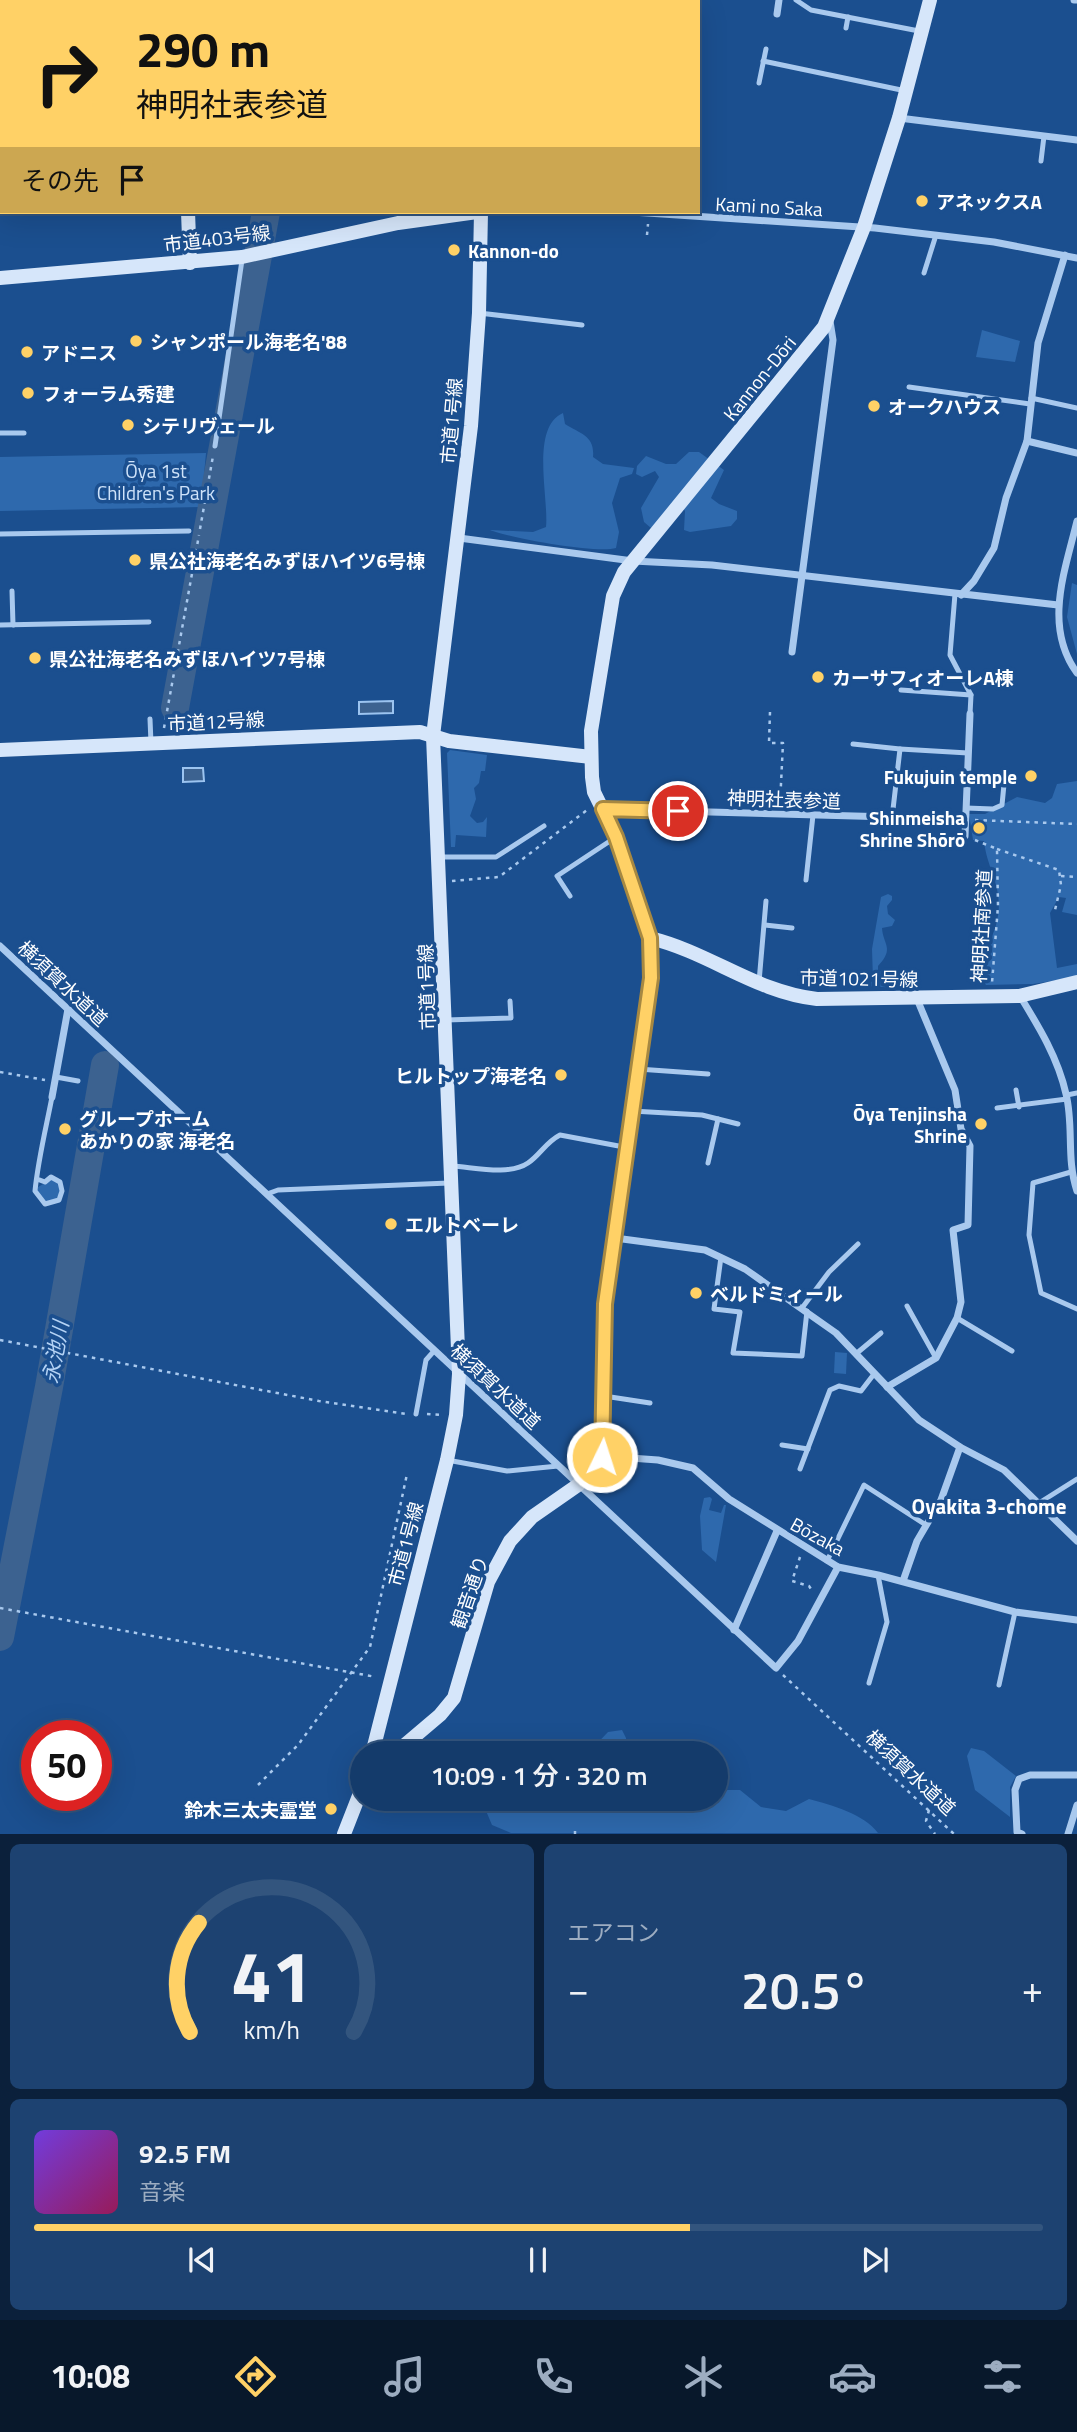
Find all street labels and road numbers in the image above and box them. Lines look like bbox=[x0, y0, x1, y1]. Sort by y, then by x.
street label: Kami no Saka bbox=[715, 189, 824, 223]
street label: 市道403号線 bbox=[162, 217, 272, 259]
street label: Kannon-Dōri bbox=[716, 329, 802, 427]
street label: 市道1号線 bbox=[433, 377, 469, 465]
street label: 市道12号線 bbox=[167, 704, 265, 738]
street label: 神明社表参道 bbox=[727, 783, 841, 815]
street label: 神明社南参道 bbox=[964, 868, 998, 984]
street label: 横須賀水道道 bbox=[11, 934, 115, 1032]
street label: 市道1号線 bbox=[410, 943, 442, 1031]
street label: 市道1021号線 bbox=[799, 962, 919, 994]
street label: 横須賀水道道 bbox=[444, 1337, 548, 1435]
street label: 市道1号線 bbox=[380, 1498, 430, 1590]
street label: Bōzaka bbox=[785, 1509, 851, 1563]
street label: 観音通り bbox=[443, 1551, 495, 1633]
street label: 横須賀水道道 bbox=[859, 1723, 963, 1821]

